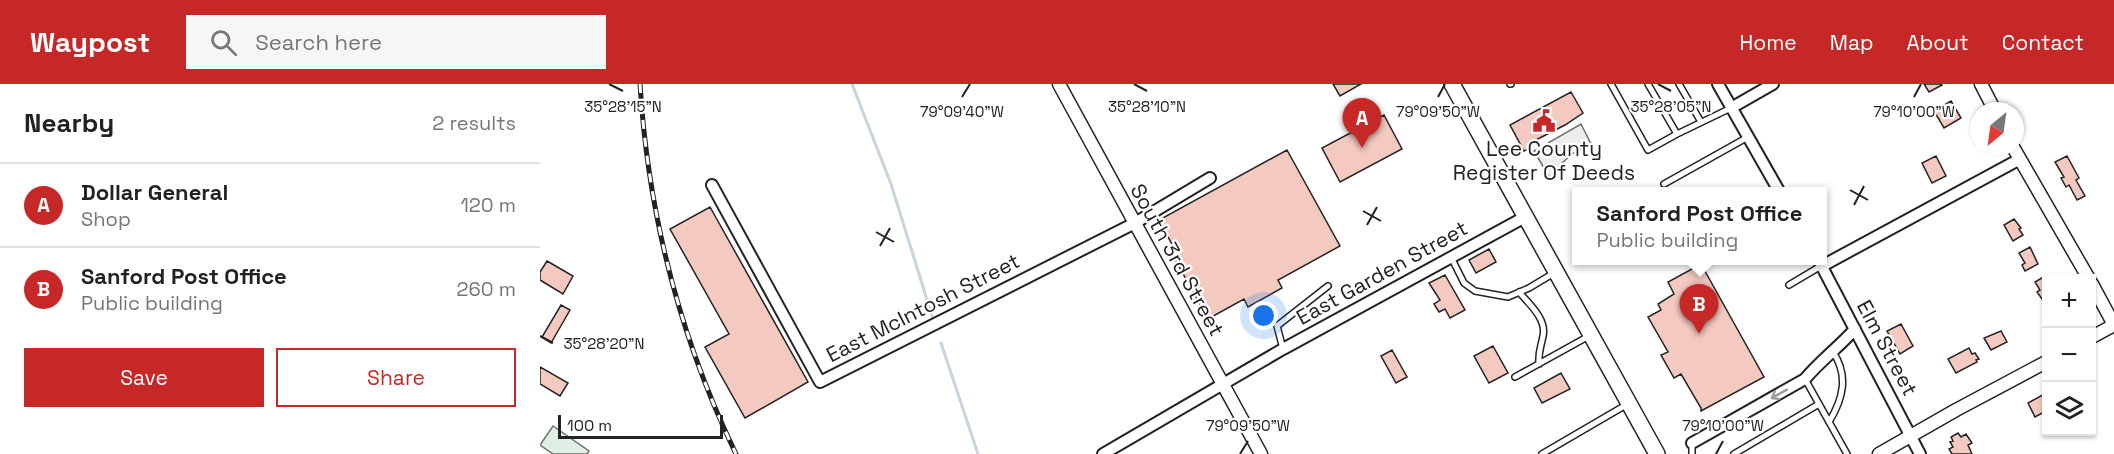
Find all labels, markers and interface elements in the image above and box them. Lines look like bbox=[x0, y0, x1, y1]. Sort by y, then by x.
search box bbox=[186, 15, 606, 69]
text: Waypost bbox=[30, 24, 150, 60]
icon: search bbox=[207, 26, 240, 59]
text: Search here bbox=[255, 28, 382, 56]
text: Home bbox=[1739, 29, 1797, 56]
text: Map bbox=[1830, 29, 1874, 56]
text: About bbox=[1907, 29, 1969, 56]
text: Contact bbox=[2002, 29, 2084, 56]
text: 35°28'15"N bbox=[584, 97, 662, 116]
text: 35°28'10"N bbox=[1108, 97, 1186, 116]
text: 35°28'05"N bbox=[1631, 97, 1711, 116]
pin: A bbox=[1342, 98, 1382, 148]
text: 79°09'40"W bbox=[920, 102, 1004, 121]
text: 79°09'50"W bbox=[1396, 102, 1480, 121]
text: 79°10'00"W bbox=[1873, 102, 1955, 121]
north arrow bbox=[1970, 102, 2024, 156]
text: Nearby bbox=[24, 106, 114, 140]
public building icon: Lee County Register Of Deeds bbox=[1531, 108, 1557, 134]
text: 2 results bbox=[432, 110, 516, 136]
place label: Lee County Register Of Deeds bbox=[1453, 135, 1635, 186]
text: Dollar General bbox=[81, 178, 228, 206]
street label: South 3rd Street bbox=[1124, 179, 1230, 341]
popup bbox=[1572, 187, 1827, 265]
text: A bbox=[37, 192, 50, 218]
text: 120 m bbox=[460, 192, 516, 218]
text: Sanford Post Office bbox=[1597, 199, 1802, 227]
text: Shop bbox=[81, 206, 131, 232]
street label: East Garden Street bbox=[1291, 214, 1472, 331]
text: Public building bbox=[1597, 227, 1738, 253]
street label: East McIntosh Street bbox=[821, 247, 1024, 368]
text: Sanford Post Office bbox=[81, 262, 287, 290]
map controls bbox=[2042, 274, 2096, 436]
button: + bbox=[2042, 274, 2096, 328]
text: B bbox=[37, 276, 50, 302]
text: 260 m bbox=[457, 276, 516, 302]
pin: B bbox=[1680, 284, 1718, 334]
text: Public building bbox=[81, 290, 223, 316]
street label: Elm Street bbox=[1851, 295, 1924, 400]
your location bbox=[1249, 301, 1278, 330]
button: − bbox=[2042, 328, 2096, 382]
text: 35°28'20"N bbox=[564, 334, 644, 353]
button: Save bbox=[24, 348, 264, 407]
button: Share bbox=[276, 348, 516, 407]
button: layers bbox=[2042, 382, 2096, 436]
one-way arrow bbox=[1771, 389, 1789, 400]
scale bar bbox=[558, 412, 723, 440]
text: 100 m bbox=[567, 415, 612, 436]
text: 79°09'50"W bbox=[1206, 416, 1290, 435]
text: 79°10'00"W bbox=[1682, 416, 1764, 435]

